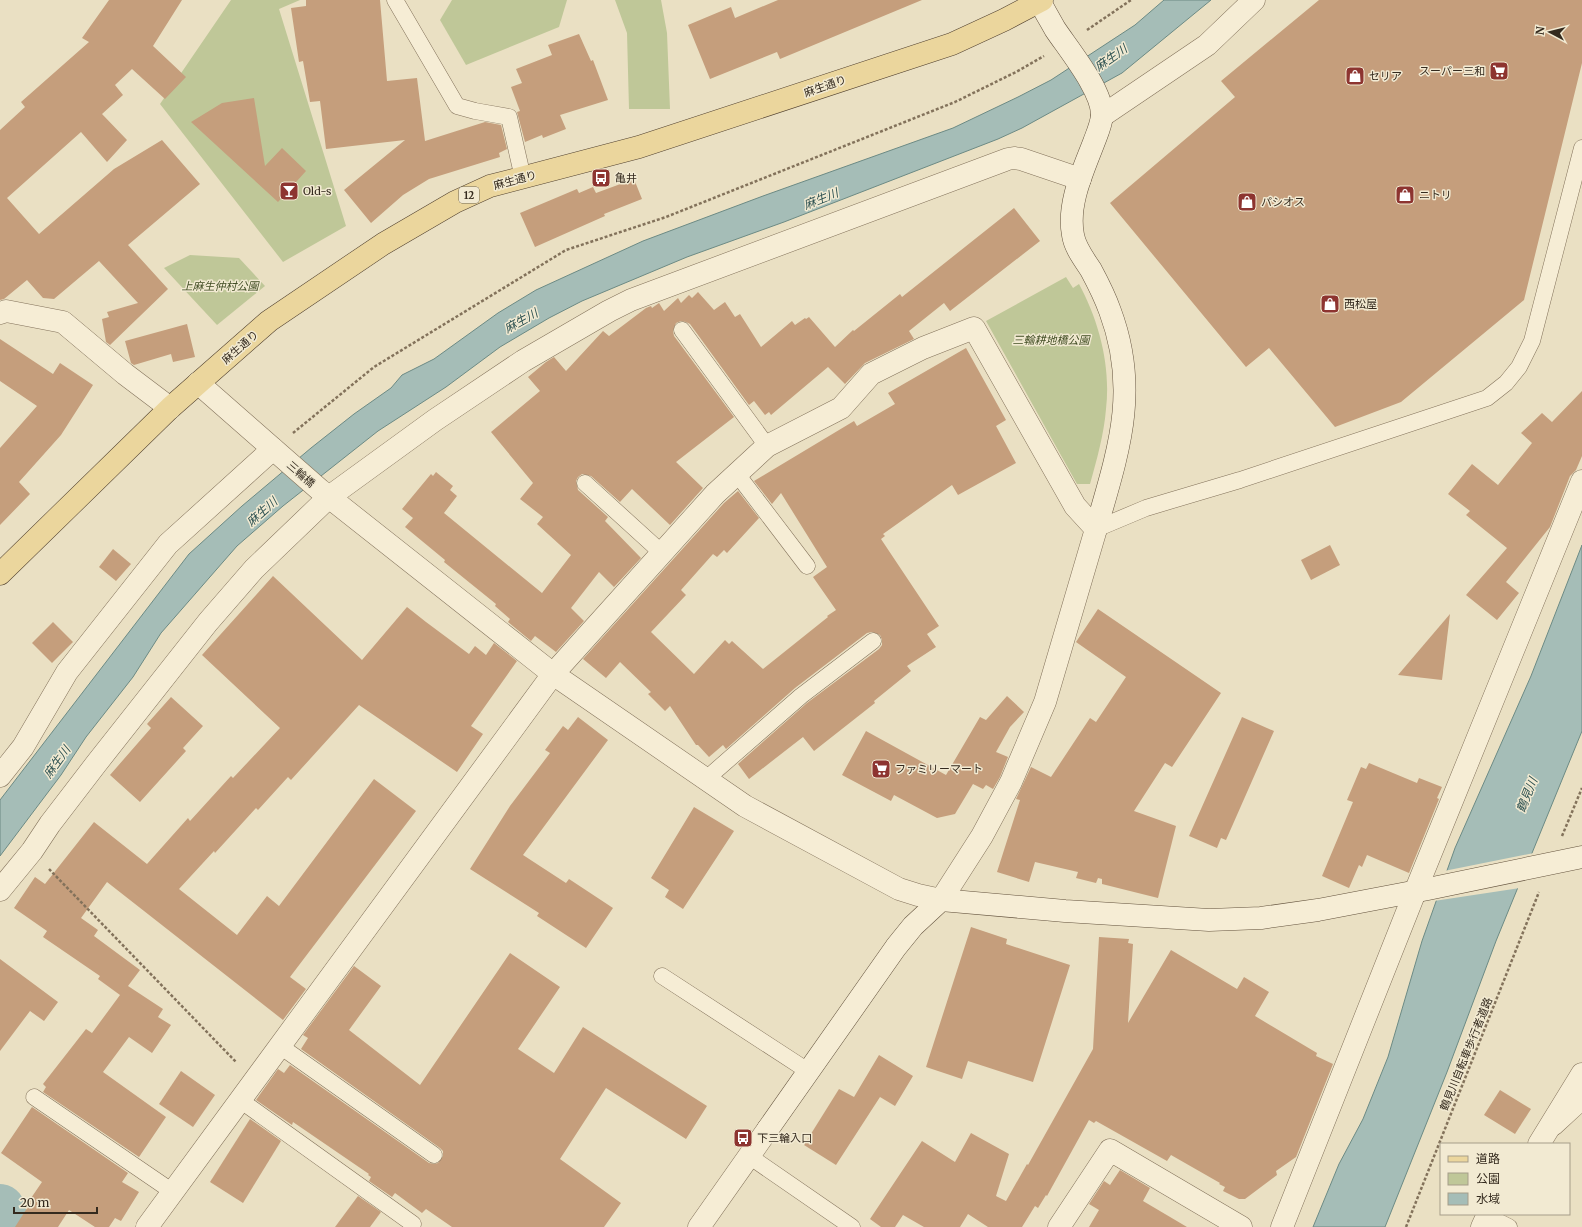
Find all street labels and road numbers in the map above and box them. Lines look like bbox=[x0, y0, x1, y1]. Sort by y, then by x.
street label: 麻生通り bbox=[802, 72, 848, 100]
street label: 麻生通り bbox=[492, 168, 538, 192]
road number: 12 bbox=[459, 187, 479, 203]
street label: 麻生通り bbox=[219, 327, 261, 367]
street label: 三輪橋 bbox=[284, 458, 318, 490]
street label: 鶴見川自転車歩行者道路 bbox=[1437, 995, 1495, 1113]

